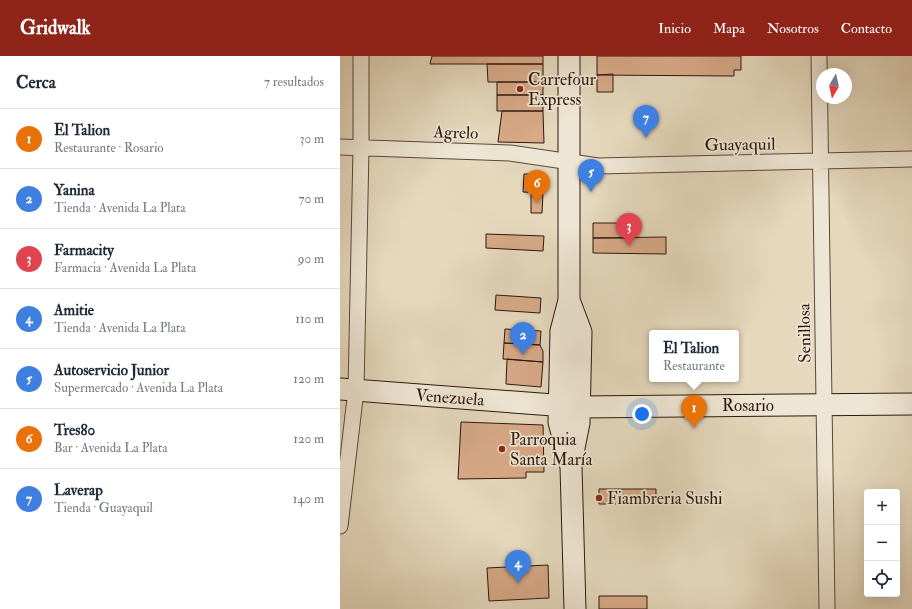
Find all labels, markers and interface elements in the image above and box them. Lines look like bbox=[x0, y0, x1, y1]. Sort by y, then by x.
text: Gridwalk bbox=[20, 16, 91, 40]
text: Inicio bbox=[658, 20, 691, 37]
text: Mapa bbox=[713, 20, 745, 37]
text: Nosotros bbox=[767, 20, 819, 37]
text: Contacto bbox=[841, 20, 892, 37]
north arrow bbox=[816, 68, 852, 104]
place label: Carrefour Express bbox=[528, 69, 596, 111]
text: Cerca bbox=[16, 72, 56, 93]
text: 7 resultados bbox=[264, 74, 324, 90]
marker: Carrefour Express bbox=[515, 84, 525, 94]
pin: 7 bbox=[633, 105, 659, 138]
text: El Talion bbox=[54, 121, 110, 140]
street label: Agrelo bbox=[432, 121, 479, 144]
text: 1 bbox=[27, 131, 31, 147]
text: 30 m bbox=[300, 131, 324, 147]
street label: Guayaquil bbox=[704, 133, 776, 157]
text: Restaurante · Rosario bbox=[54, 140, 164, 156]
pin: 5 bbox=[578, 159, 604, 192]
pin: 6 bbox=[524, 170, 550, 203]
text: Yanina bbox=[54, 181, 95, 200]
text: 2 bbox=[26, 191, 32, 207]
text: 70 m bbox=[299, 191, 324, 207]
text: Tienda · Avenida La Plata bbox=[54, 200, 186, 216]
pin: 3 bbox=[616, 213, 642, 246]
text: Farmacity bbox=[54, 241, 114, 260]
text: 3 bbox=[27, 251, 32, 267]
text: 90 m bbox=[298, 251, 324, 267]
text: Farmacia · Avenida La Plata bbox=[54, 260, 196, 276]
text: Amitie bbox=[54, 301, 94, 320]
street label: Senillosa bbox=[793, 302, 816, 363]
text: 4 bbox=[25, 311, 33, 327]
text: 110 m bbox=[295, 311, 324, 327]
text: Tienda · Avenida La Plata bbox=[54, 320, 186, 336]
pin: 2 bbox=[510, 322, 536, 355]
popup bbox=[649, 330, 739, 382]
text: El Talion bbox=[663, 339, 719, 358]
text: Restaurante bbox=[663, 358, 725, 374]
text: Autoservicio Junior bbox=[54, 361, 169, 380]
text: 5 bbox=[26, 371, 32, 387]
text: 120 m bbox=[293, 371, 324, 387]
text: Supermercado · Avenida La Plata bbox=[54, 380, 223, 396]
street label: Venezuela bbox=[415, 385, 486, 410]
pin: 1 bbox=[681, 395, 707, 428]
street label: Rosario bbox=[722, 395, 774, 416]
your location bbox=[632, 404, 652, 424]
text: Tres80 bbox=[54, 421, 95, 440]
place label: Parroquia Santa María bbox=[510, 429, 593, 470]
text: 6 bbox=[26, 431, 32, 447]
text: 120 m bbox=[293, 431, 324, 447]
text: Bar · Avenida La Plata bbox=[54, 440, 168, 456]
marker: Parroquia Santa María bbox=[497, 444, 507, 454]
text: Laverap bbox=[54, 481, 103, 500]
place label: Fiambreria Sushi bbox=[607, 488, 723, 509]
map controls bbox=[864, 489, 900, 597]
button: + bbox=[864, 489, 900, 525]
text: 7 bbox=[26, 491, 32, 507]
text: 140 m bbox=[293, 491, 324, 507]
marker: Fiambreria Sushi bbox=[594, 493, 604, 503]
text: Tienda · Guayaquil bbox=[54, 500, 153, 516]
button: − bbox=[864, 525, 900, 561]
pin: 4 bbox=[505, 550, 531, 583]
button: locate bbox=[864, 561, 900, 597]

